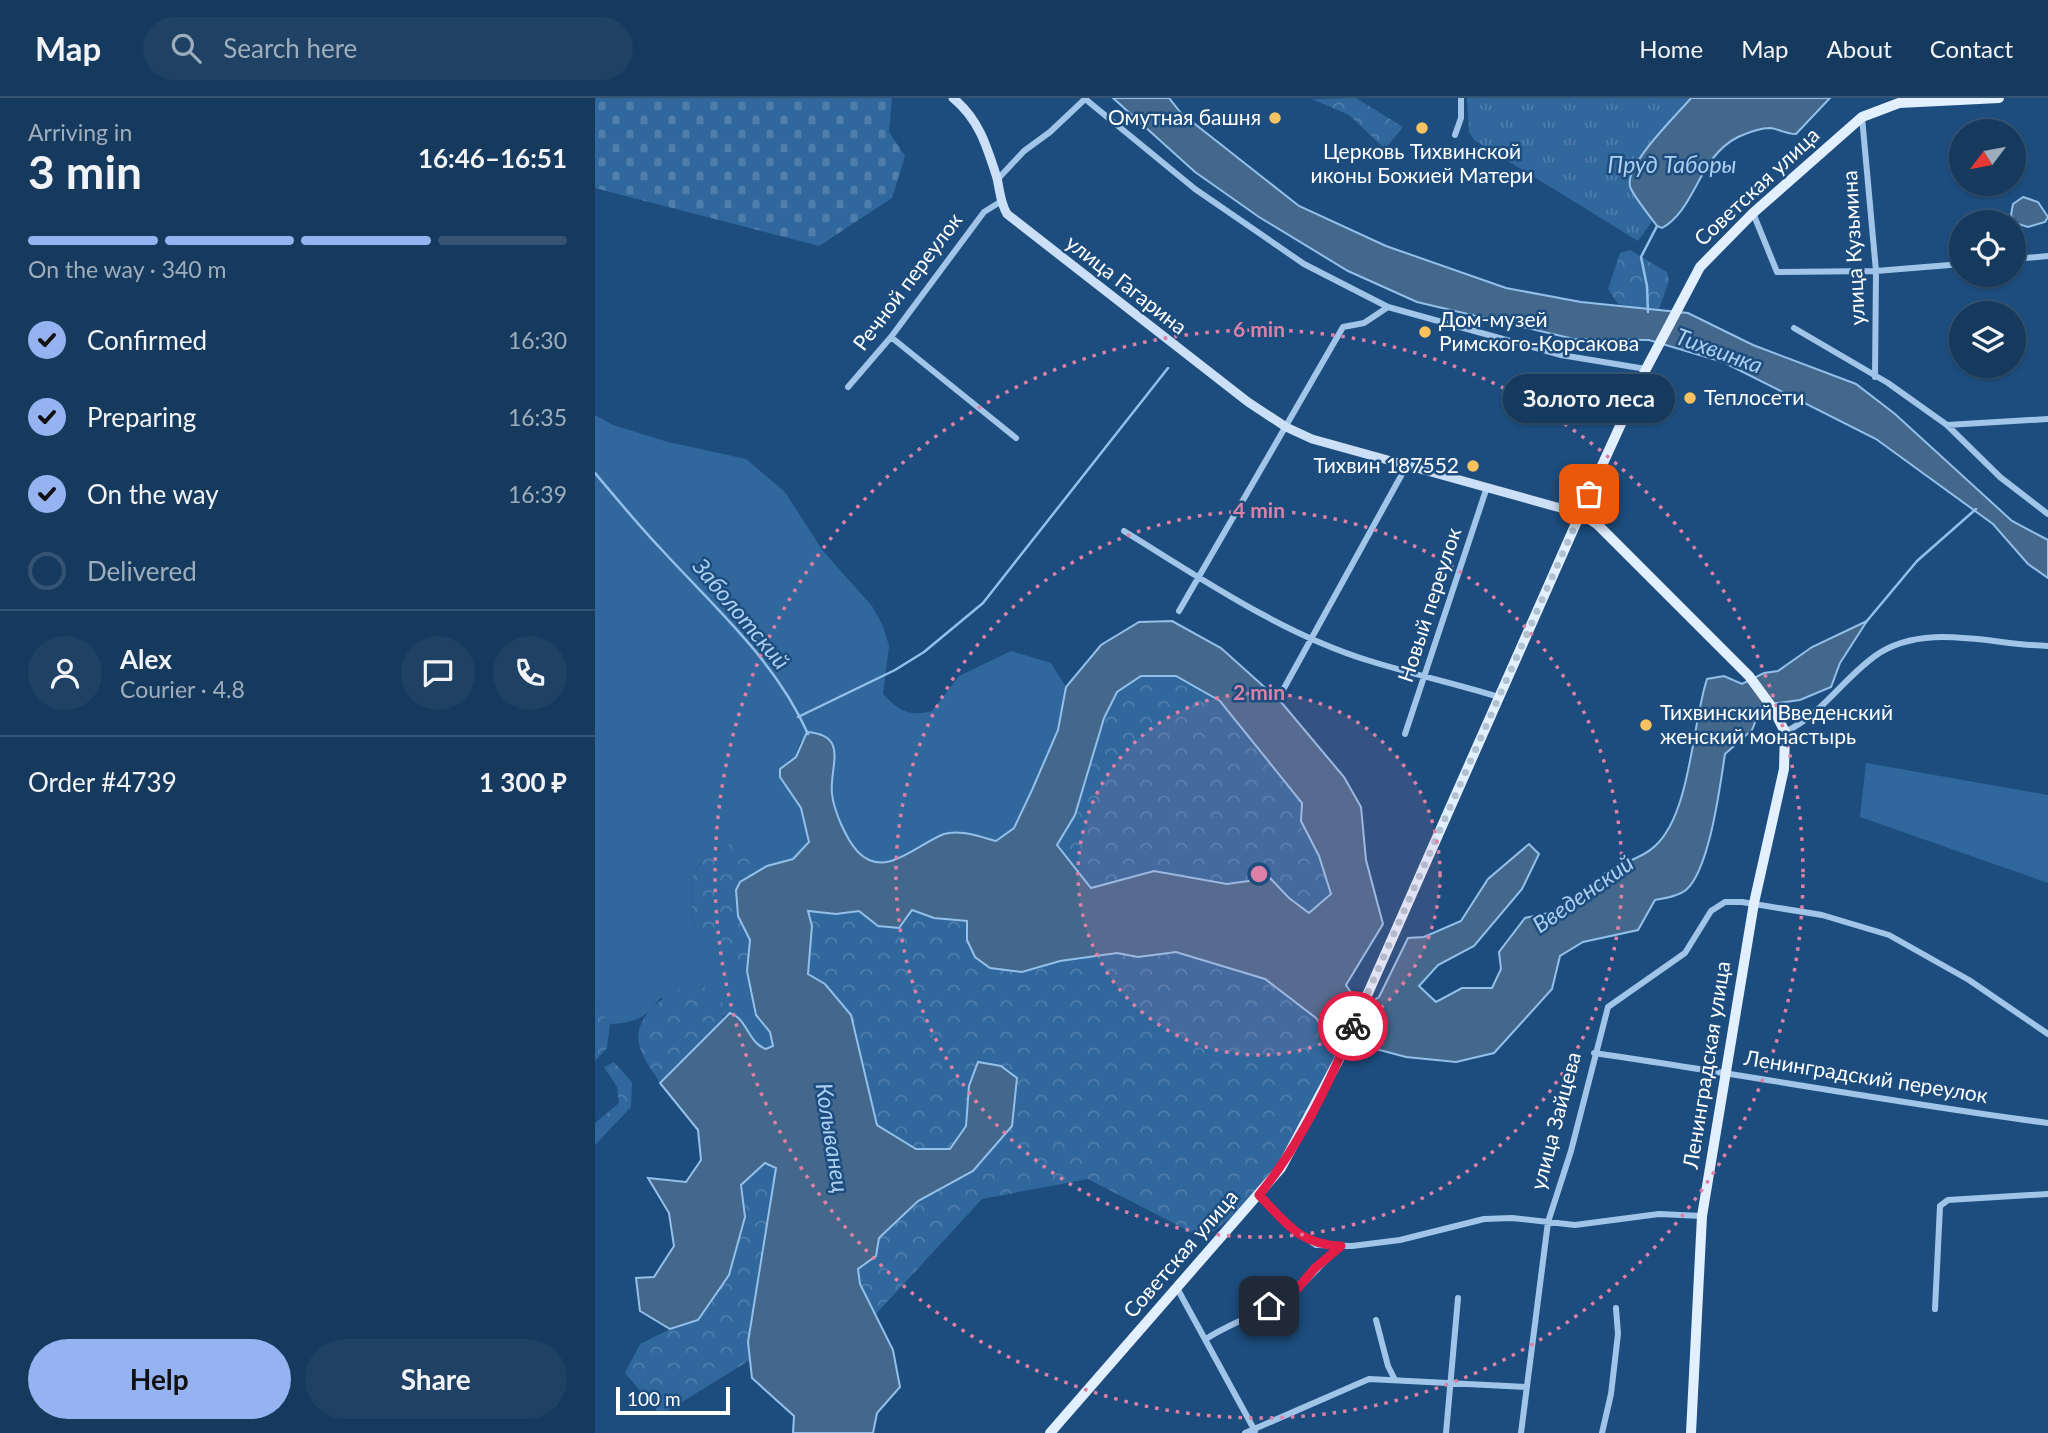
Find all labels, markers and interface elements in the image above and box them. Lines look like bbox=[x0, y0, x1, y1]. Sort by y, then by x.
search box bbox=[143, 17, 633, 80]
text: Map bbox=[35, 28, 101, 68]
icon: search bbox=[167, 29, 205, 67]
text: Search here bbox=[223, 32, 357, 64]
text: Home bbox=[1639, 34, 1703, 63]
text: Map bbox=[1741, 34, 1789, 63]
text: About bbox=[1827, 34, 1892, 63]
text: Contact bbox=[1930, 34, 2013, 63]
place label: Омутная башня bbox=[1108, 104, 1261, 129]
marker: Омутная башня bbox=[1267, 110, 1283, 126]
text: Arriving in bbox=[28, 118, 132, 146]
north arrow bbox=[1949, 119, 2027, 196]
map controls bbox=[1949, 119, 2026, 378]
marker: Церковь Тихвинской иконы Божией Матери bbox=[1414, 120, 1430, 136]
street label: Советская улица bbox=[1688, 122, 1824, 250]
place label: Церковь Тихвинской иконы Божией Матери bbox=[1311, 138, 1533, 187]
text: 16:46–16:51 bbox=[418, 142, 567, 174]
text: 3 min bbox=[28, 144, 142, 199]
water label: Пруд Таборы bbox=[1608, 150, 1736, 178]
street label: улица Кузьмина bbox=[1836, 170, 1869, 326]
street label: Речной переулок bbox=[847, 207, 967, 355]
button: locate bbox=[1949, 210, 2026, 287]
street label: улица Гагарина bbox=[1062, 229, 1192, 339]
text: On the way · 340 m bbox=[28, 255, 227, 283]
button: layers bbox=[1949, 301, 2026, 378]
place label: Дом-музей Римского-Корсакова bbox=[1439, 306, 1639, 355]
text: 6 min bbox=[1233, 316, 1285, 341]
icon: check bbox=[28, 321, 66, 359]
water label: Тихвинка bbox=[1672, 321, 1767, 379]
text: Confirmed bbox=[87, 324, 207, 356]
marker: Дом-музей Римского-Корсакова bbox=[1417, 324, 1433, 340]
text: 16:30 bbox=[508, 326, 567, 354]
callout: Золото леса bbox=[1503, 375, 1675, 424]
text: Золото леса bbox=[1523, 384, 1655, 412]
place label: Теплосети bbox=[1704, 384, 1804, 409]
marker: Теплосети bbox=[1682, 390, 1698, 406]
icon: check bbox=[28, 398, 66, 436]
text: Preparing bbox=[87, 401, 196, 433]
text: 16:35 bbox=[508, 403, 567, 431]
place label: Тихвин 187552 bbox=[1314, 452, 1459, 477]
marker: Тихвин 187552 bbox=[1465, 458, 1481, 474]
pin bbox=[1559, 464, 1619, 524]
icon: check bbox=[28, 475, 66, 513]
icon: bag bbox=[1570, 475, 1608, 513]
text: On the way bbox=[87, 478, 219, 510]
text: 16:39 bbox=[508, 480, 567, 508]
text: 4 min bbox=[1233, 497, 1285, 522]
street label: Новый переулок bbox=[1392, 524, 1465, 685]
water label: Заболотский bbox=[687, 551, 796, 674]
text: Delivered bbox=[87, 555, 197, 587]
button: person bbox=[28, 636, 102, 710]
button: chat bbox=[401, 636, 475, 710]
button: phone bbox=[493, 636, 567, 710]
text: Alex bbox=[120, 643, 172, 675]
text: Courier · 4.8 bbox=[120, 675, 245, 703]
text: 2 min bbox=[1233, 679, 1285, 704]
place label: Тихвинский Введенский женский монастырь bbox=[1660, 699, 1893, 748]
marker: Тихвинский Введенский женский монастырь bbox=[1638, 717, 1654, 733]
text: Order #4739 bbox=[28, 766, 177, 798]
text: 1 300 ₽ bbox=[479, 766, 567, 798]
water label: Введенский bbox=[1527, 848, 1638, 938]
centre of rings bbox=[1247, 862, 1271, 886]
street label: Ленинградская улица bbox=[1677, 959, 1734, 1171]
courier bbox=[1318, 991, 1388, 1061]
icon: bike bbox=[1334, 1007, 1372, 1045]
street label: Ленинградский переулок bbox=[1742, 1044, 1990, 1107]
street label: улица Зайцева bbox=[1524, 1049, 1585, 1192]
water label: Колыванец bbox=[810, 1081, 855, 1195]
street label: Советская улица bbox=[1117, 1184, 1242, 1322]
pin bbox=[1239, 1276, 1299, 1336]
icon: home bbox=[1250, 1287, 1288, 1325]
button: Help bbox=[28, 1339, 291, 1419]
button: Share bbox=[305, 1339, 567, 1419]
scale bar bbox=[616, 1384, 730, 1416]
text: 100 m bbox=[627, 1387, 681, 1410]

